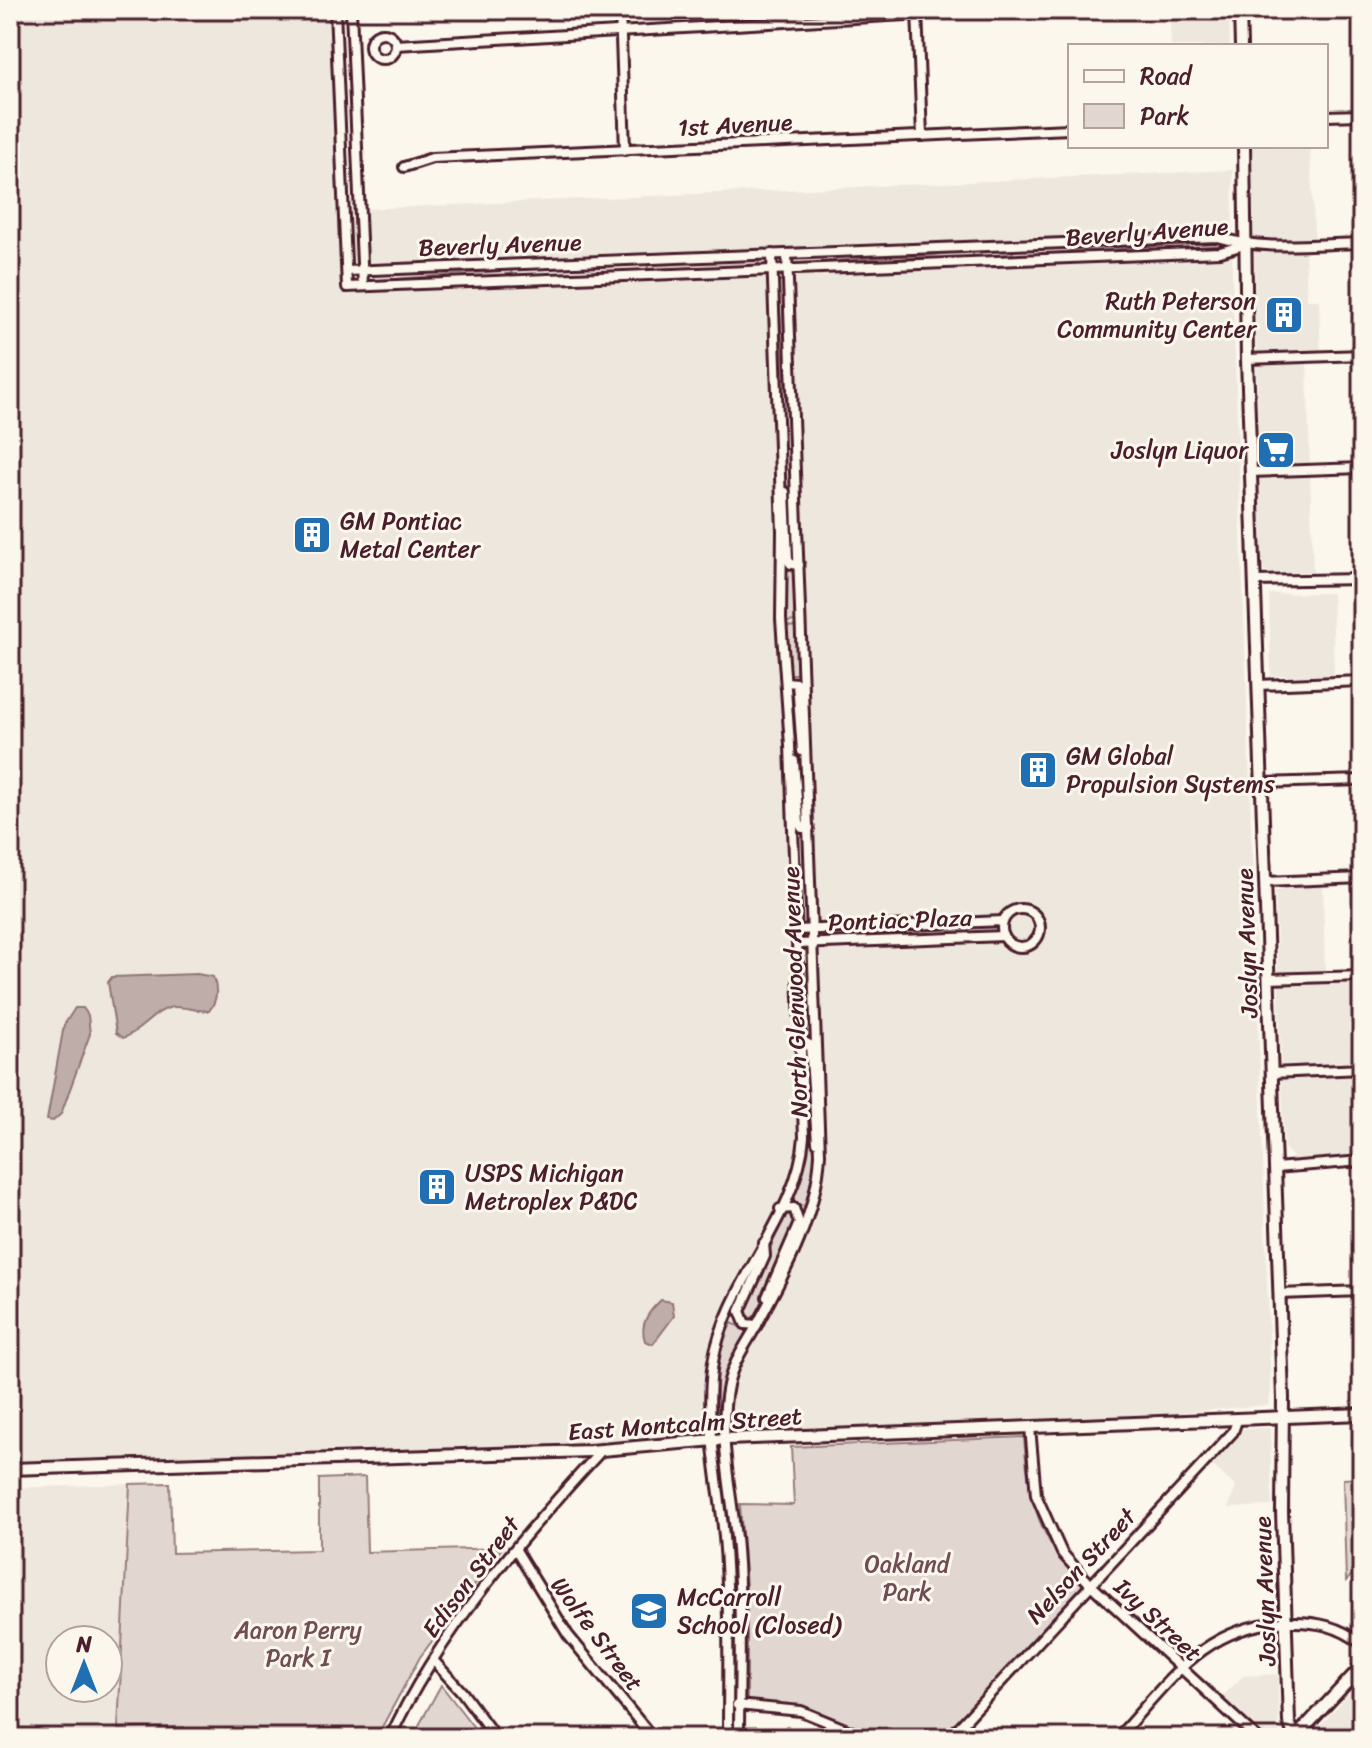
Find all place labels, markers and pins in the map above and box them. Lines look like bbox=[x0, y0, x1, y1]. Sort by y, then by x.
place label: Ruth Peterson Community Center bbox=[1057, 280, 1258, 350]
building icon: Ruth Peterson Community Center bbox=[1263, 294, 1305, 336]
place label: Joslyn Liquor bbox=[1110, 429, 1249, 471]
supermarket icon: Joslyn Liquor bbox=[1255, 429, 1297, 471]
place label: GM Pontiac Metal Center bbox=[340, 500, 482, 570]
building icon: GM Pontiac Metal Center bbox=[291, 514, 333, 556]
place label: GM Global Propulsion Systems bbox=[1066, 735, 1276, 805]
building icon: GM Global Propulsion Systems bbox=[1017, 749, 1059, 791]
place label: USPS Michigan Metroplex P&DC bbox=[465, 1152, 638, 1222]
building icon: USPS Michigan Metroplex P&DC bbox=[416, 1166, 458, 1208]
place label: McCarroll School (Closed) bbox=[677, 1576, 842, 1646]
school or university icon: McCarroll School (Closed) bbox=[628, 1590, 670, 1632]

